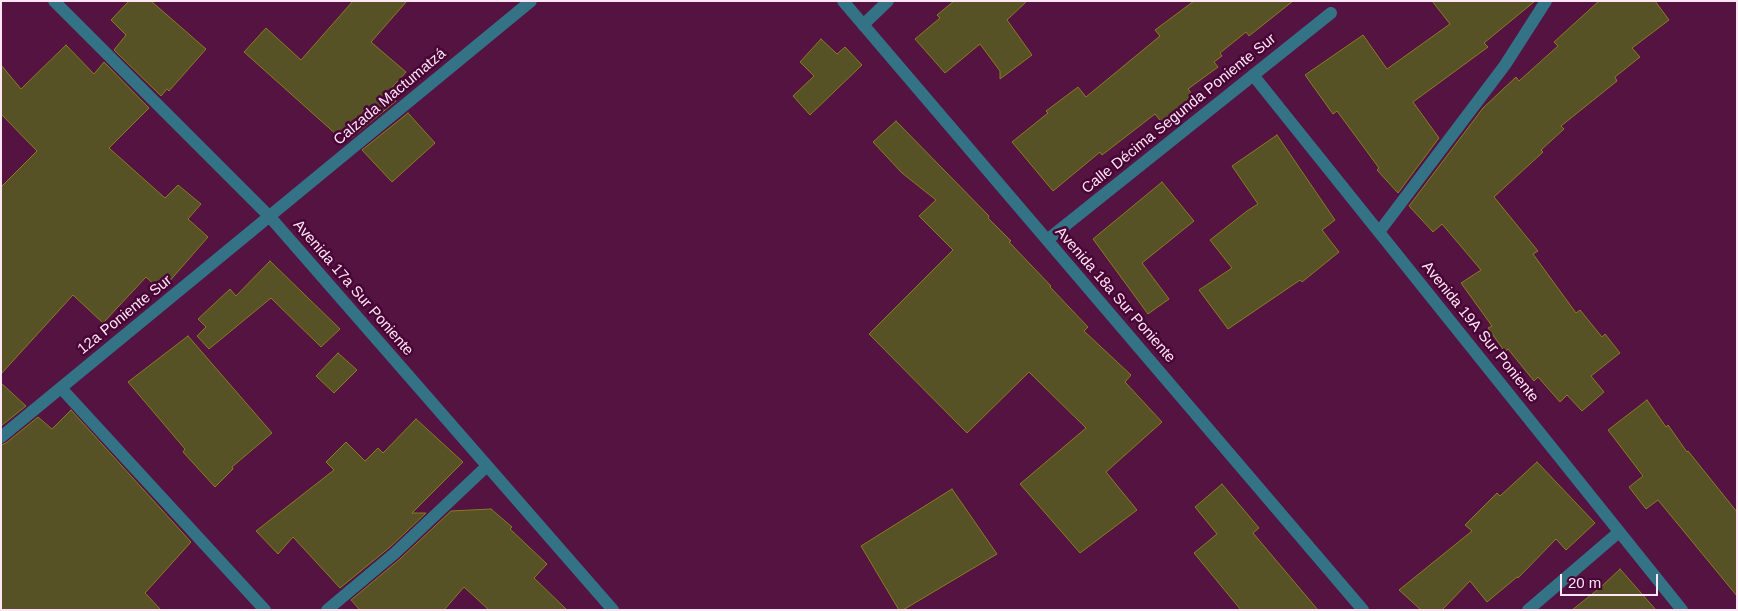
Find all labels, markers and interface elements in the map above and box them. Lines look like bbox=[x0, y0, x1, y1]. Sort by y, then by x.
street label: Calle Décima Segunda Poniente Sur bbox=[1078, 30, 1280, 198]
street label: Calzada Mactumatzá bbox=[330, 45, 450, 149]
street label: Avenida 17a Sur Poniente bbox=[289, 216, 417, 360]
street label: Avenida 18a Sur Poniente bbox=[1051, 223, 1179, 367]
street label: Avenida 19A Sur Poniente bbox=[1418, 258, 1542, 406]
street label: 12a Poniente Sur bbox=[74, 272, 176, 358]
scale bar bbox=[1563, 564, 1660, 596]
text: 20 m bbox=[1568, 574, 1601, 591]

